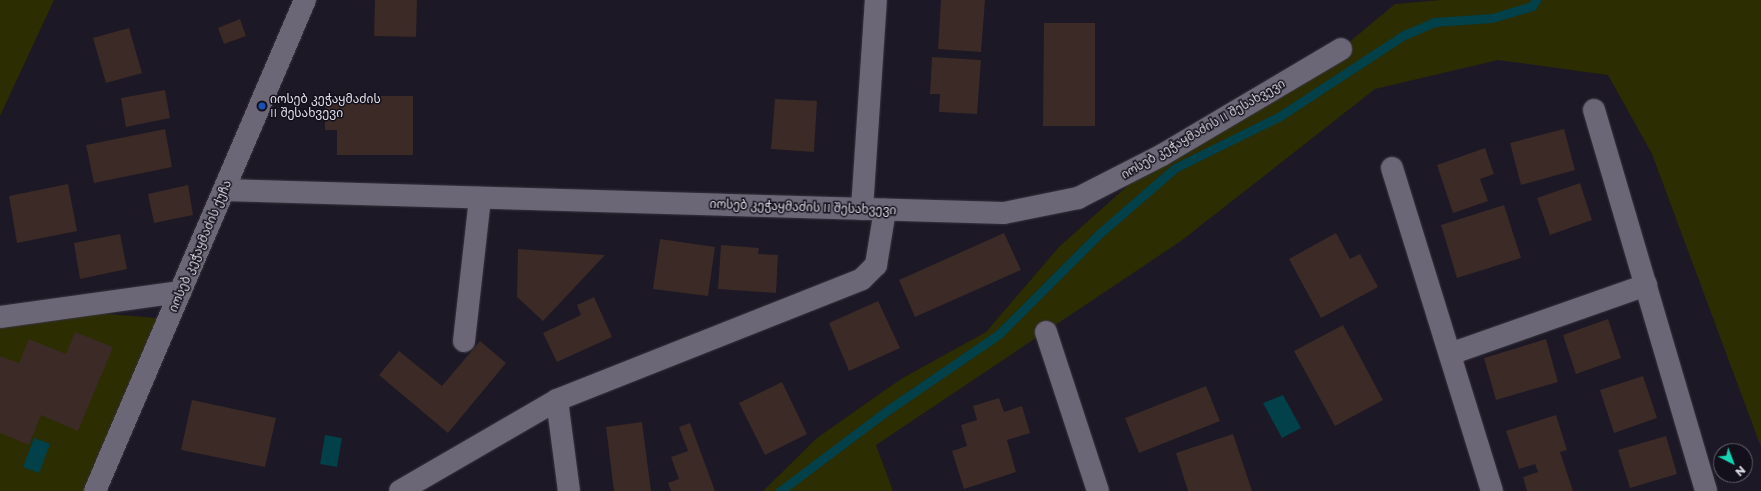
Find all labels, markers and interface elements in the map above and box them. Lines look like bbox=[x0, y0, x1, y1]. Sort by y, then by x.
street label: იოსებ კეჭაყმაძის II შესახვევი bbox=[1118, 76, 1288, 182]
place label: იოსებ კეჭაყმაძის II შესახვევი bbox=[270, 92, 381, 120]
marker: იოსებ კეჭაყმაძის II შესახვევი bbox=[257, 101, 267, 111]
street label: იოსებ კეჭაყმაძის ქუჩა bbox=[166, 178, 234, 314]
street label: იოსებ კეჭაყმაძის II შესახვევი bbox=[709, 197, 897, 217]
north arrow bbox=[1713, 443, 1753, 483]
text: N bbox=[1732, 463, 1748, 479]

